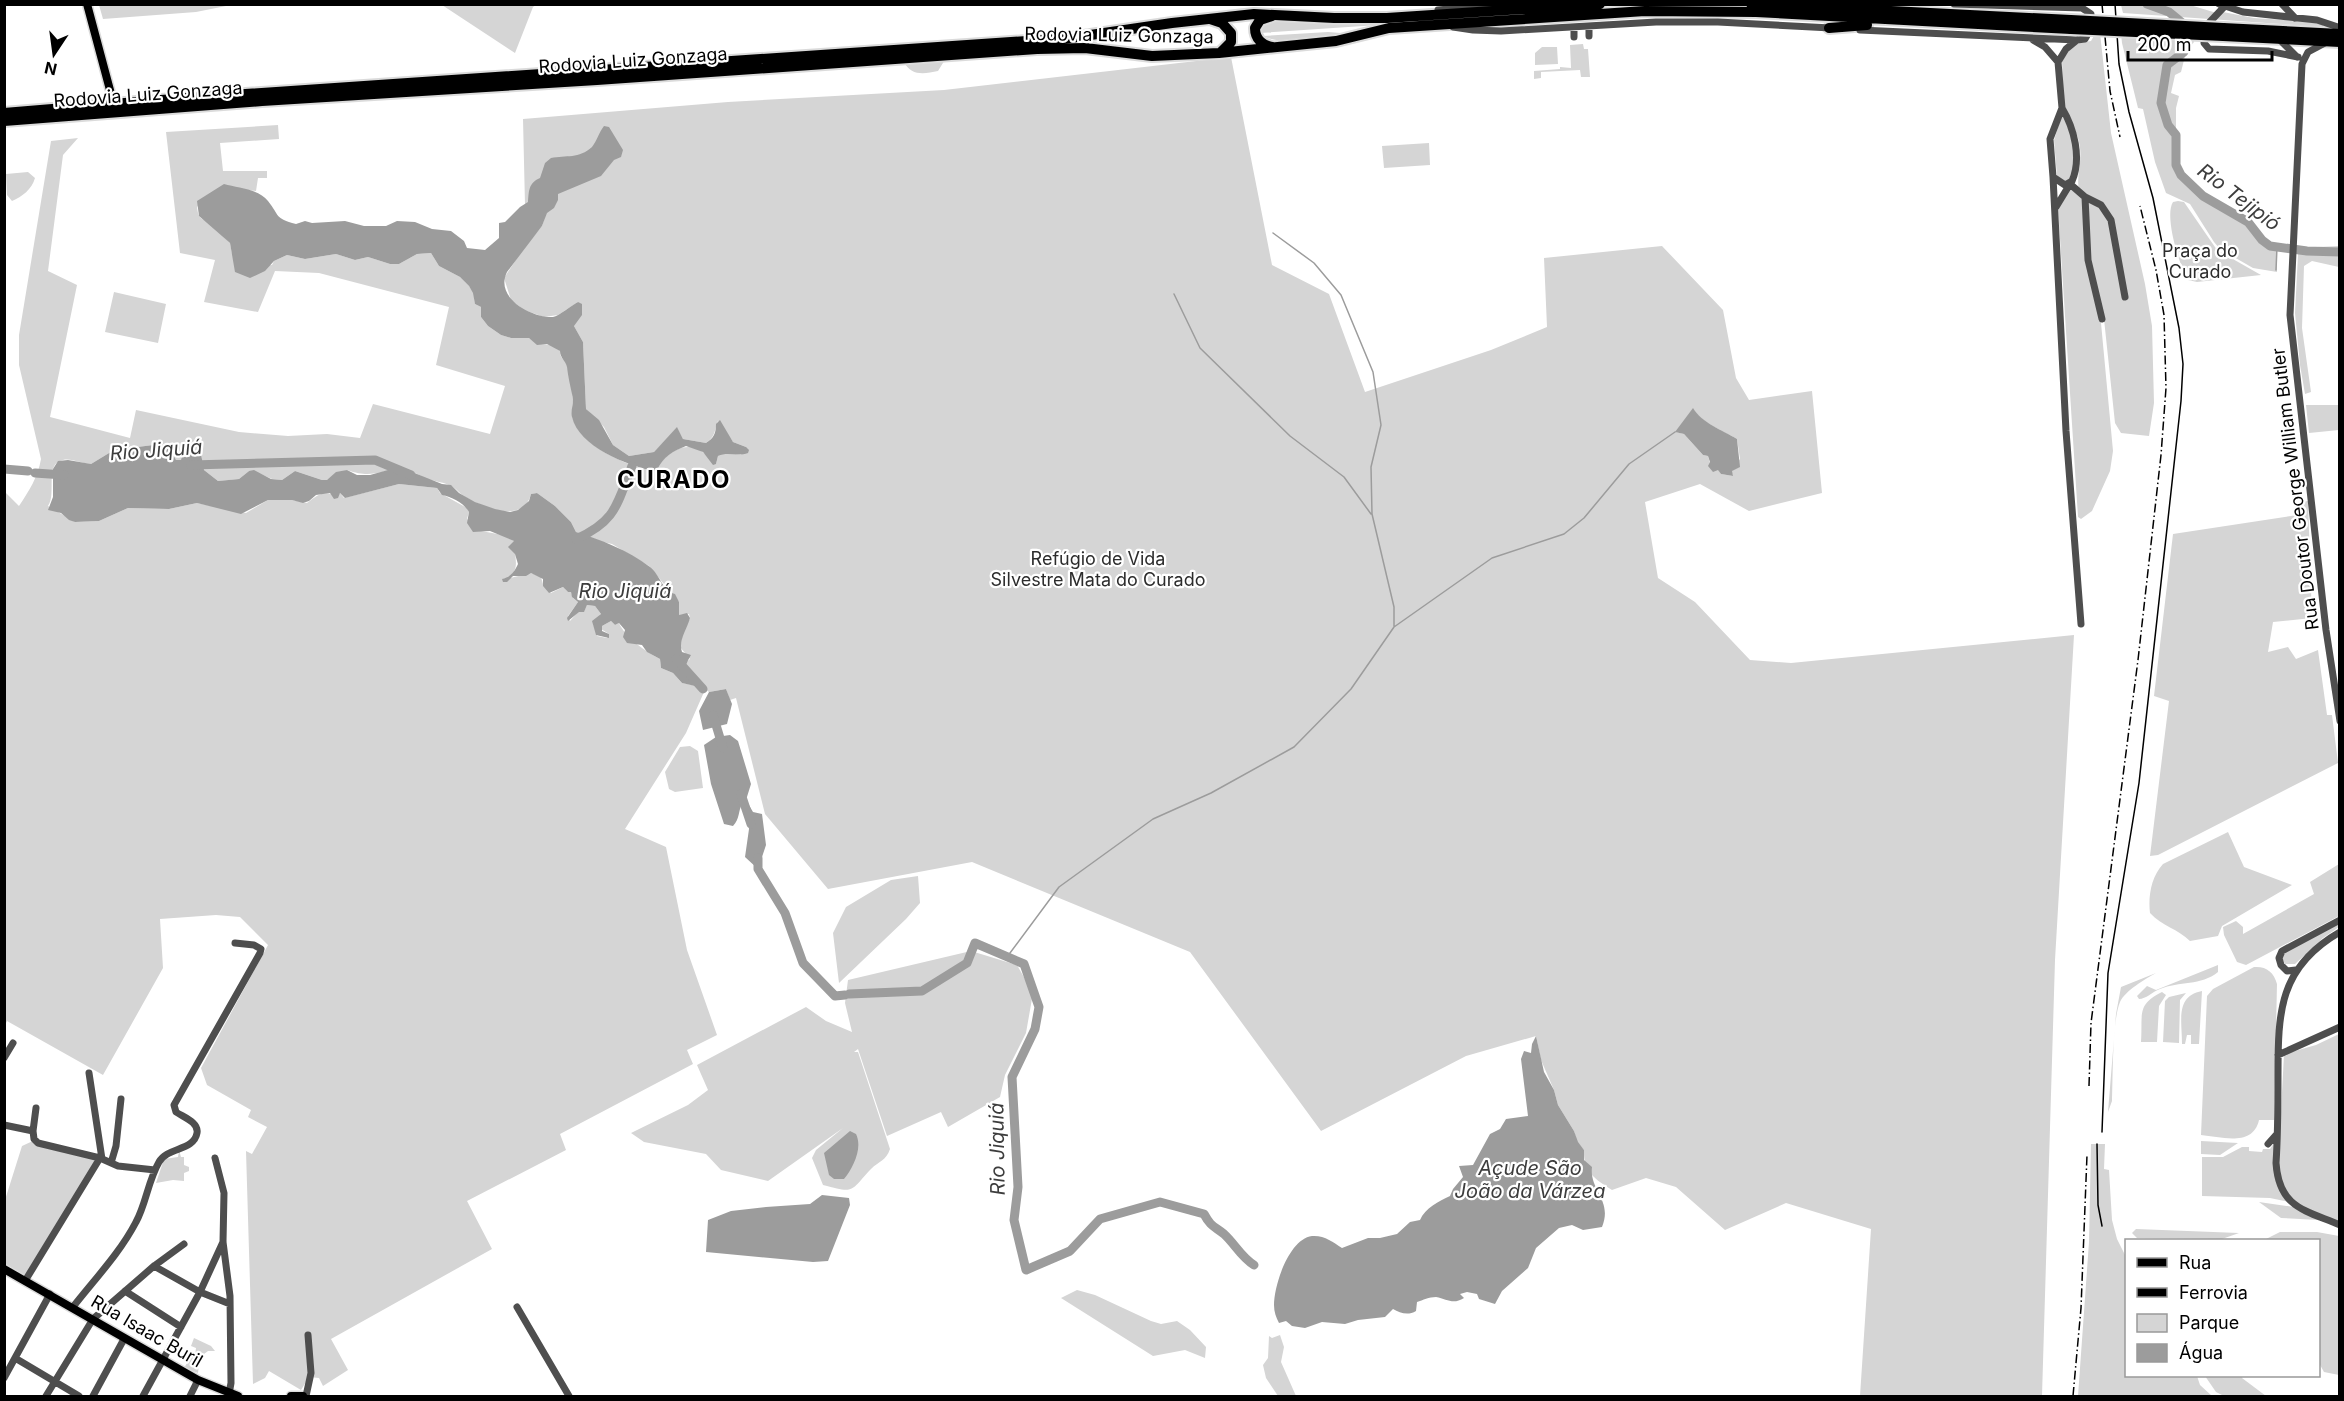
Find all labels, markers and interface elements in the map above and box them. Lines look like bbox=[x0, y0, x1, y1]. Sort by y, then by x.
street label: Rodovia Luiz Gonzaga bbox=[1024, 23, 1214, 47]
north arrow bbox=[24, 24, 84, 84]
scale bar bbox=[2128, 24, 2272, 62]
text: 200 m bbox=[2137, 34, 2192, 55]
street label: Rodovia Luiz Gonzaga bbox=[538, 43, 728, 77]
text: N bbox=[42, 57, 59, 80]
street label: Rodovia Luiz Gonzaga bbox=[53, 77, 243, 111]
water label: Rio Tejipió bbox=[2193, 158, 2285, 236]
park label: Praça do Curado bbox=[2162, 240, 2238, 282]
street label: Rua Doutor George William Butler bbox=[2267, 347, 2323, 631]
water label: Rio Jiquiá bbox=[109, 435, 203, 465]
district label: CURADO bbox=[617, 465, 731, 494]
park label: Refúgio de Vida Silvestre Mata do Curado bbox=[991, 548, 1205, 590]
water label: Rio Jiquiá bbox=[579, 579, 671, 603]
water label: Rio Jiquiá bbox=[984, 1102, 1010, 1196]
water label: Açude São João da Várzea bbox=[1455, 1156, 1605, 1203]
legend bbox=[2125, 1239, 2320, 1377]
text: Rua bbox=[2179, 1252, 2211, 1273]
text: Ferrovia bbox=[2179, 1282, 2248, 1303]
street label: Rua Isaac Buril bbox=[87, 1291, 207, 1371]
text: Parque bbox=[2179, 1312, 2239, 1333]
text: Água bbox=[2179, 1341, 2223, 1363]

